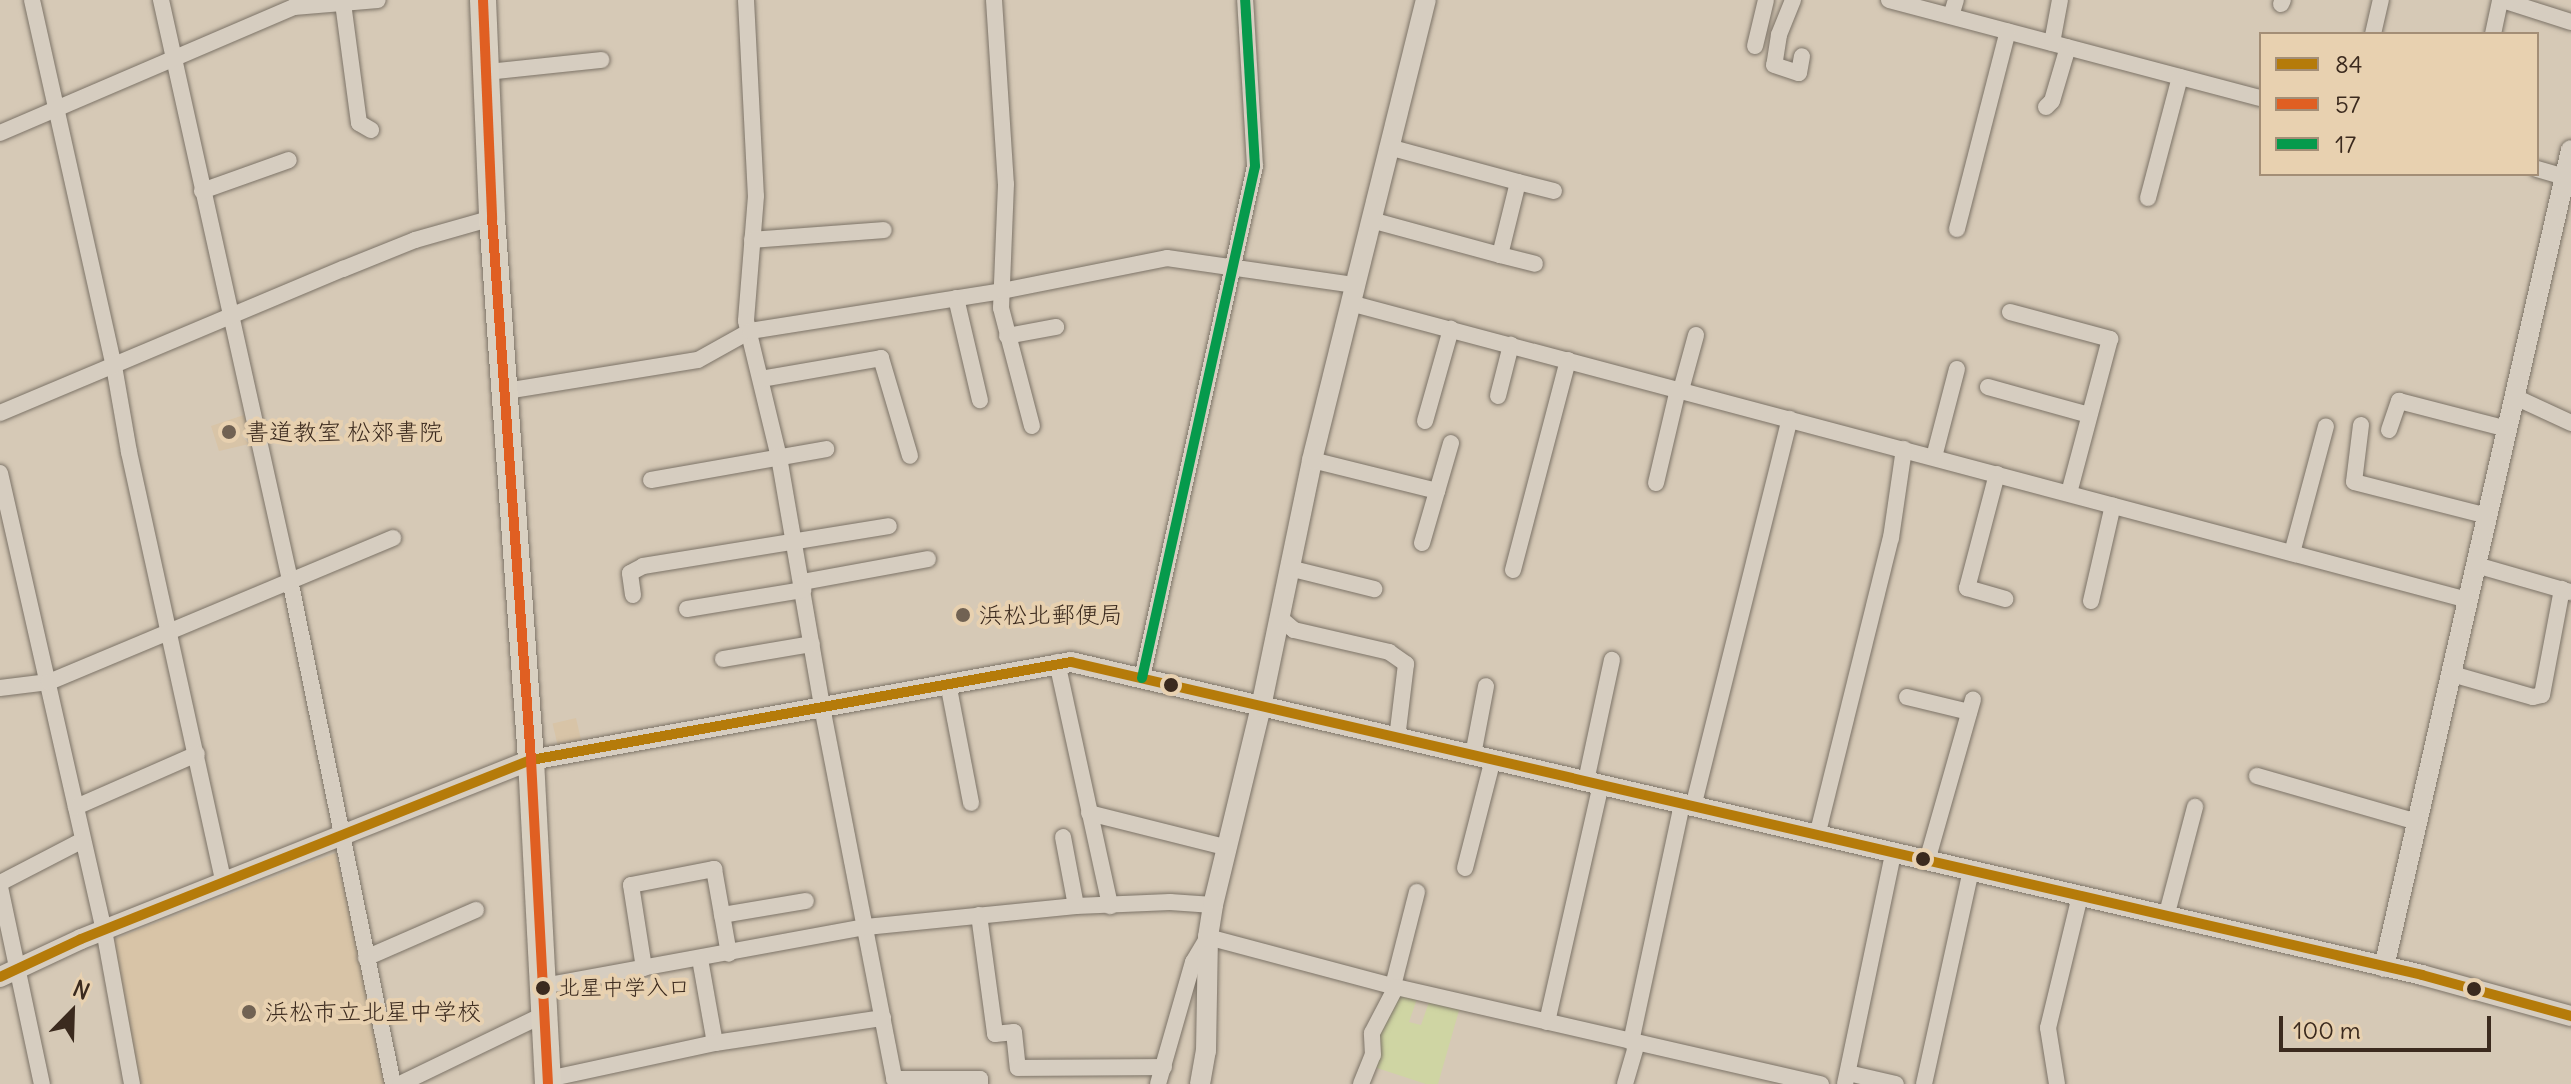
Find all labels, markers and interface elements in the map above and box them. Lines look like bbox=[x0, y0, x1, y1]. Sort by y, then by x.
legend bbox=[2259, 32, 2539, 176]
text: 84 bbox=[2335, 49, 2363, 79]
text: 57 bbox=[2335, 89, 2361, 119]
text: 17 bbox=[2335, 129, 2356, 159]
place label: 書道教室 松郊書院 bbox=[245, 418, 443, 446]
marker: 書道教室 松郊書院 bbox=[220, 423, 238, 441]
place label: 浜松北郵便局 bbox=[979, 601, 1123, 629]
marker: 浜松北郵便局 bbox=[954, 606, 972, 624]
unlabelled marker bbox=[1163, 677, 1179, 693]
unlabelled marker bbox=[1915, 851, 1931, 867]
north arrow bbox=[32, 972, 112, 1052]
text: N bbox=[69, 974, 94, 1006]
place label: 北星中学入口 bbox=[558, 975, 690, 1001]
marker: 北星中学入口 bbox=[535, 980, 551, 996]
unlabelled marker bbox=[2466, 981, 2482, 997]
place label: 浜松市立北星中学校 bbox=[265, 998, 481, 1026]
scale bar bbox=[2283, 1000, 2495, 1050]
marker: 浜松市立北星中学校 bbox=[240, 1003, 258, 1021]
text: 100 m bbox=[2293, 1015, 2361, 1045]

